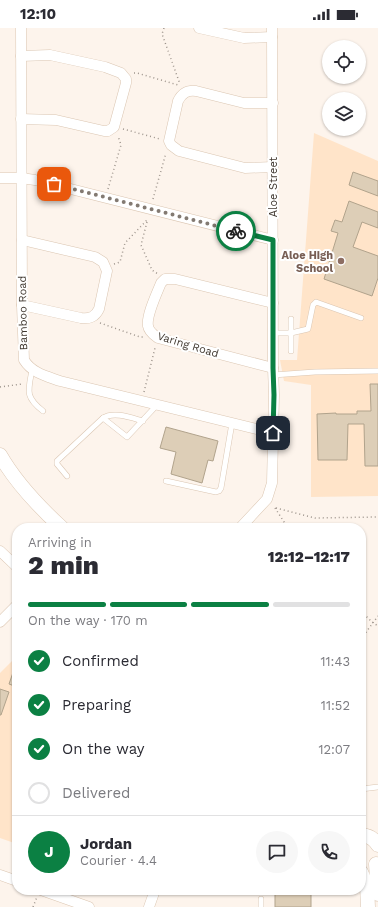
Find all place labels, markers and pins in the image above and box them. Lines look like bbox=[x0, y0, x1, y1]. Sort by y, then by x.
pin bbox=[37, 167, 71, 201]
place label: Aloe High School bbox=[282, 249, 333, 275]
marker: Aloe High School bbox=[336, 256, 346, 266]
pin bbox=[256, 416, 290, 450]

